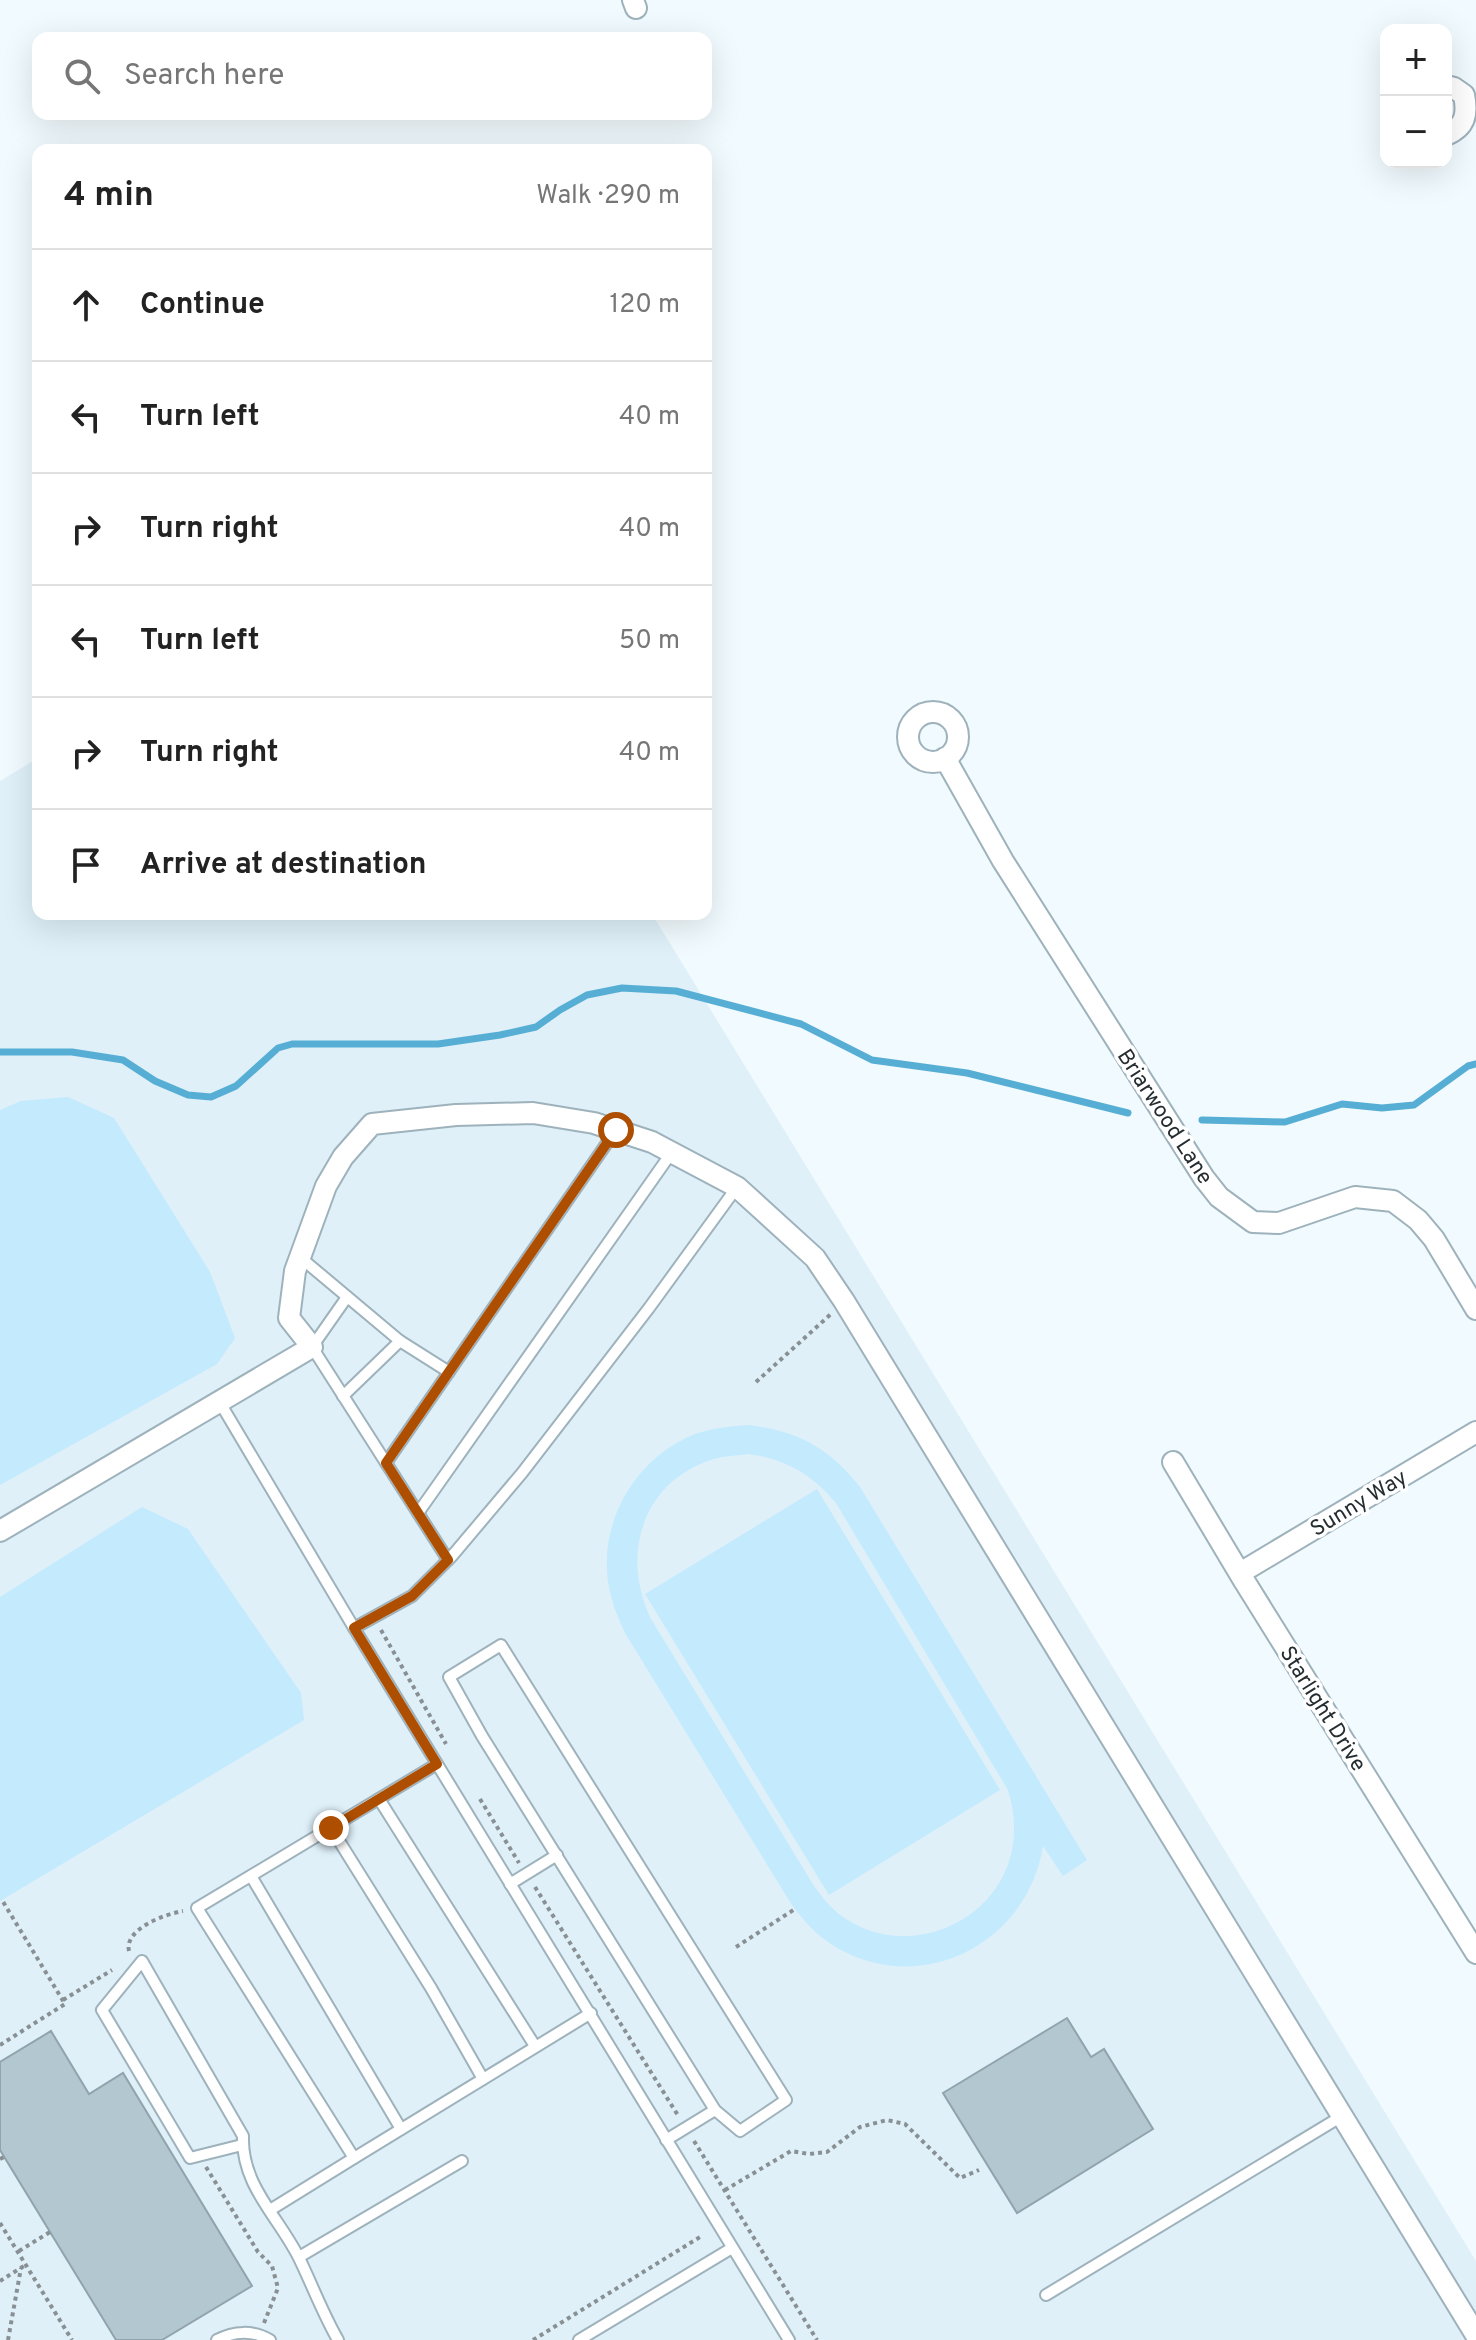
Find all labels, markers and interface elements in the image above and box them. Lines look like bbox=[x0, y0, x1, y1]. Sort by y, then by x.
map controls bbox=[1380, 24, 1452, 168]
button: + bbox=[1380, 24, 1452, 96]
search box bbox=[32, 32, 712, 120]
icon: search bbox=[60, 54, 104, 98]
text: Search here bbox=[124, 58, 284, 95]
button: − bbox=[1380, 96, 1452, 168]
text: 4 min bbox=[64, 175, 154, 218]
text: Walk · 290 m bbox=[536, 180, 680, 213]
icon: ahead bbox=[64, 283, 108, 327]
text: Continue bbox=[140, 287, 265, 324]
text: 120 m bbox=[610, 289, 680, 322]
icon: left bbox=[64, 395, 108, 439]
text: Turn left bbox=[140, 399, 260, 436]
text: 40 m bbox=[619, 401, 680, 434]
icon: right bbox=[64, 507, 108, 551]
text: Turn right bbox=[140, 511, 278, 548]
text: 40 m bbox=[619, 513, 680, 546]
icon: left bbox=[64, 619, 108, 663]
text: Turn left bbox=[140, 623, 260, 660]
text: 50 m bbox=[619, 625, 680, 658]
icon: right bbox=[64, 731, 108, 775]
text: Turn right bbox=[140, 735, 278, 772]
text: 40 m bbox=[619, 737, 680, 770]
icon: arrive bbox=[64, 843, 108, 887]
text: Arrive at destination bbox=[140, 847, 426, 884]
street label: Briarwood Lane bbox=[1110, 1045, 1218, 1190]
route start bbox=[598, 1112, 634, 1148]
street label: Sunny Way bbox=[1306, 1465, 1413, 1544]
street label: Starlight Drive bbox=[1273, 1642, 1371, 1777]
route end bbox=[313, 1810, 349, 1846]

